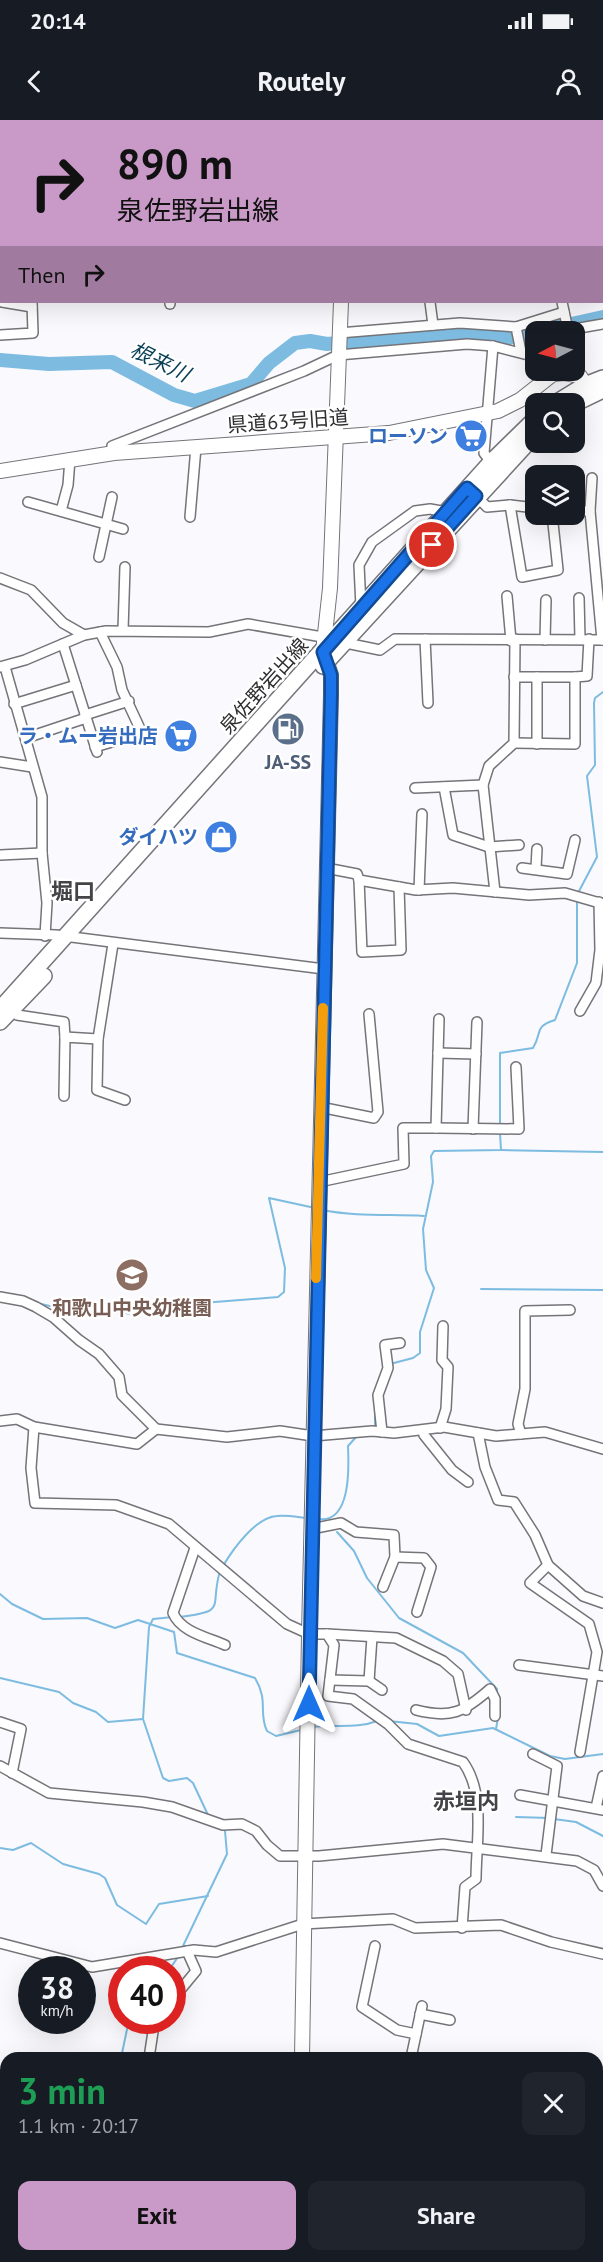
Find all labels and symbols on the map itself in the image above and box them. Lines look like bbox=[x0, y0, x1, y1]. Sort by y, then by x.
north arrow bbox=[525, 321, 585, 381]
water label: 根来川 bbox=[126, 336, 196, 388]
street label: 県道63号旧道 bbox=[226, 404, 350, 438]
supermarket icon: ローソン bbox=[453, 418, 489, 454]
place label: ローソン bbox=[368, 423, 448, 449]
pin bbox=[406, 519, 457, 570]
street label: 泉佐野岩出線 bbox=[214, 633, 314, 739]
fuel station icon: JA-SS bbox=[270, 711, 306, 747]
supermarket icon: ラ・ムー岩出店 bbox=[163, 718, 199, 754]
place label: ラ・ムー岩出店 bbox=[18, 723, 158, 749]
place label: JA-SS bbox=[264, 749, 311, 775]
shop icon: ダイハツ bbox=[203, 819, 239, 855]
place label: ダイハツ bbox=[118, 824, 198, 850]
district label: 堀口 bbox=[51, 877, 95, 905]
school or university icon: 和歌山中央幼稚園 bbox=[114, 1257, 150, 1293]
place label: 和歌山中央幼稚園 bbox=[52, 1295, 212, 1321]
position arrow bbox=[277, 1672, 341, 1736]
district label: 赤垣内 bbox=[433, 1787, 499, 1815]
speed limit sign: 40 bbox=[108, 1956, 186, 2034]

